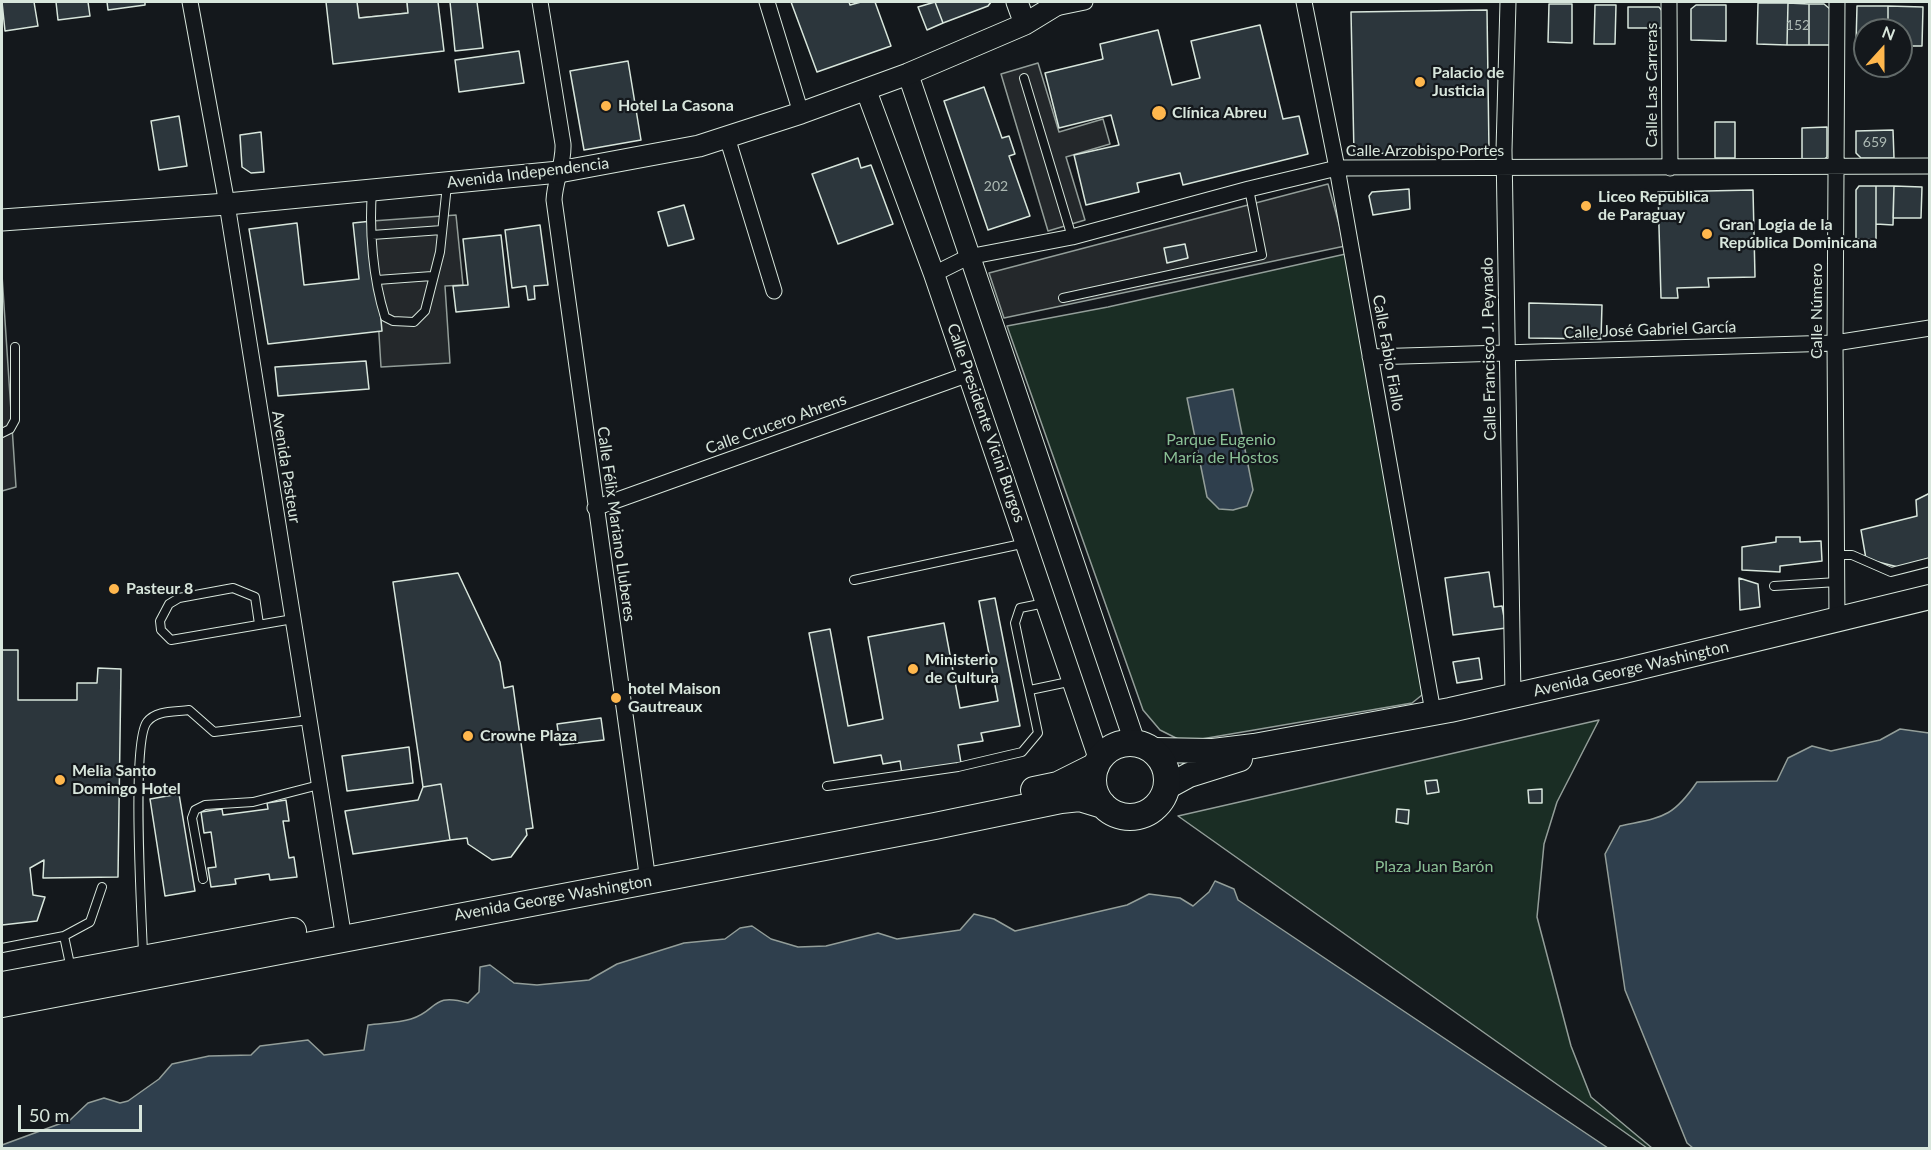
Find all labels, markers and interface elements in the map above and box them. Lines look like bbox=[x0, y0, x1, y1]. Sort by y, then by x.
house number: 152 bbox=[1786, 17, 1810, 33]
north arrow bbox=[1853, 18, 1913, 78]
text: N bbox=[1880, 22, 1898, 44]
street label: Calle Las Carreras bbox=[1642, 23, 1662, 147]
place label: Palacio de Justicia bbox=[1432, 63, 1504, 101]
marker: Palacio de Justicia bbox=[1413, 75, 1427, 89]
place label: Hotel La Casona bbox=[618, 96, 734, 116]
marker: Hotel La Casona bbox=[599, 99, 613, 113]
place label: Clínica Abreu bbox=[1172, 103, 1267, 123]
marker: Clínica Abreu bbox=[1150, 104, 1168, 122]
house number: 659 bbox=[1863, 134, 1887, 150]
street label: Calle Arzobispo Portes bbox=[1346, 141, 1504, 161]
street label: Avenida Independencia bbox=[446, 154, 610, 192]
house number: 202 bbox=[984, 178, 1008, 194]
place label: Liceo Republica de Paraguay bbox=[1598, 187, 1709, 225]
marker: Liceo Republica de Paraguay bbox=[1579, 199, 1593, 213]
place label: Gran Logia de la República Dominicana bbox=[1719, 215, 1877, 253]
marker: Gran Logia de la República Dominicana bbox=[1700, 227, 1714, 241]
street label: Calle Francisco J. Peynado bbox=[1478, 257, 1500, 441]
street label: Calle Número bbox=[1807, 263, 1827, 359]
street label: Calle Fabio Fiallo bbox=[1368, 293, 1408, 413]
street label: Calle José Gabriel García bbox=[1563, 317, 1737, 343]
street label: Calle Presidente Vicini Burgos bbox=[943, 321, 1029, 525]
street label: Calle Crucero Ahrens bbox=[703, 390, 849, 458]
street label: Avenida Pasteur bbox=[268, 409, 304, 525]
street label: Calle Félix Mariano Lluberes bbox=[593, 425, 639, 623]
park label: Parque Eugenio María de Hostos bbox=[1163, 430, 1279, 468]
place label: Pasteur 8 bbox=[126, 579, 193, 599]
marker: Pasteur 8 bbox=[107, 582, 121, 596]
street label: Avenida George Washington bbox=[1531, 637, 1731, 701]
place label: Ministerio de Cultura bbox=[925, 650, 999, 688]
marker: Ministerio de Cultura bbox=[906, 662, 920, 676]
place label: hotel Maison Gautreaux bbox=[628, 679, 721, 717]
marker: hotel Maison Gautreaux bbox=[609, 691, 623, 705]
place label: Crowne Plaza bbox=[480, 726, 577, 746]
marker: Crowne Plaza bbox=[461, 729, 475, 743]
place label: Melia Santo Domingo Hotel bbox=[72, 761, 181, 799]
marker: Melia Santo Domingo Hotel bbox=[53, 773, 67, 787]
park label: Plaza Juan Barón bbox=[1375, 857, 1493, 877]
street label: Avenida George Washington bbox=[453, 871, 653, 925]
scale bar bbox=[21, 1093, 146, 1131]
text: 50 m bbox=[29, 1104, 69, 1126]

